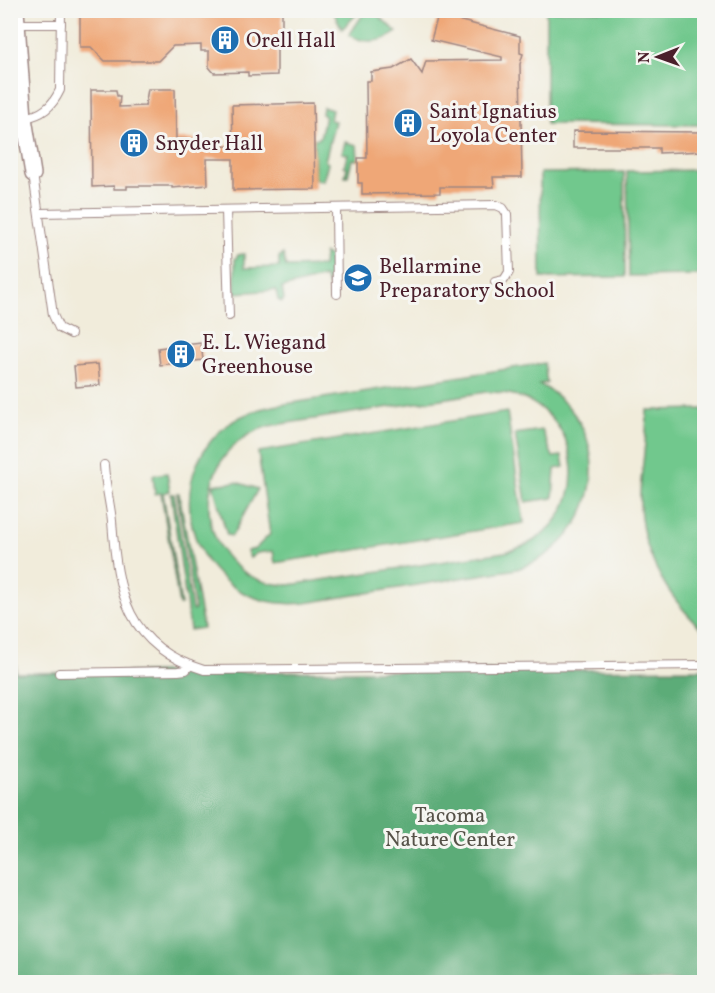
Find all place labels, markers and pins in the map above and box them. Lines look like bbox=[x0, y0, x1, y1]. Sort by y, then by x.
building icon: Orell Hall bbox=[209, 24, 241, 56]
place label: Orell Hall bbox=[246, 27, 336, 56]
place label: Saint Ignatius Loyola Center bbox=[429, 98, 557, 151]
building icon: Saint Ignatius Loyola Center bbox=[392, 107, 424, 139]
building icon: Snyder Hall bbox=[118, 127, 150, 159]
place label: Snyder Hall bbox=[155, 130, 263, 159]
place label: Bellarmine Preparatory School bbox=[379, 253, 555, 306]
school or university icon: Bellarmine Preparatory School bbox=[342, 262, 374, 294]
place label: E. L. Wiegand Greenhouse bbox=[202, 329, 326, 382]
building icon: E. L. Wiegand Greenhouse bbox=[165, 338, 197, 370]

